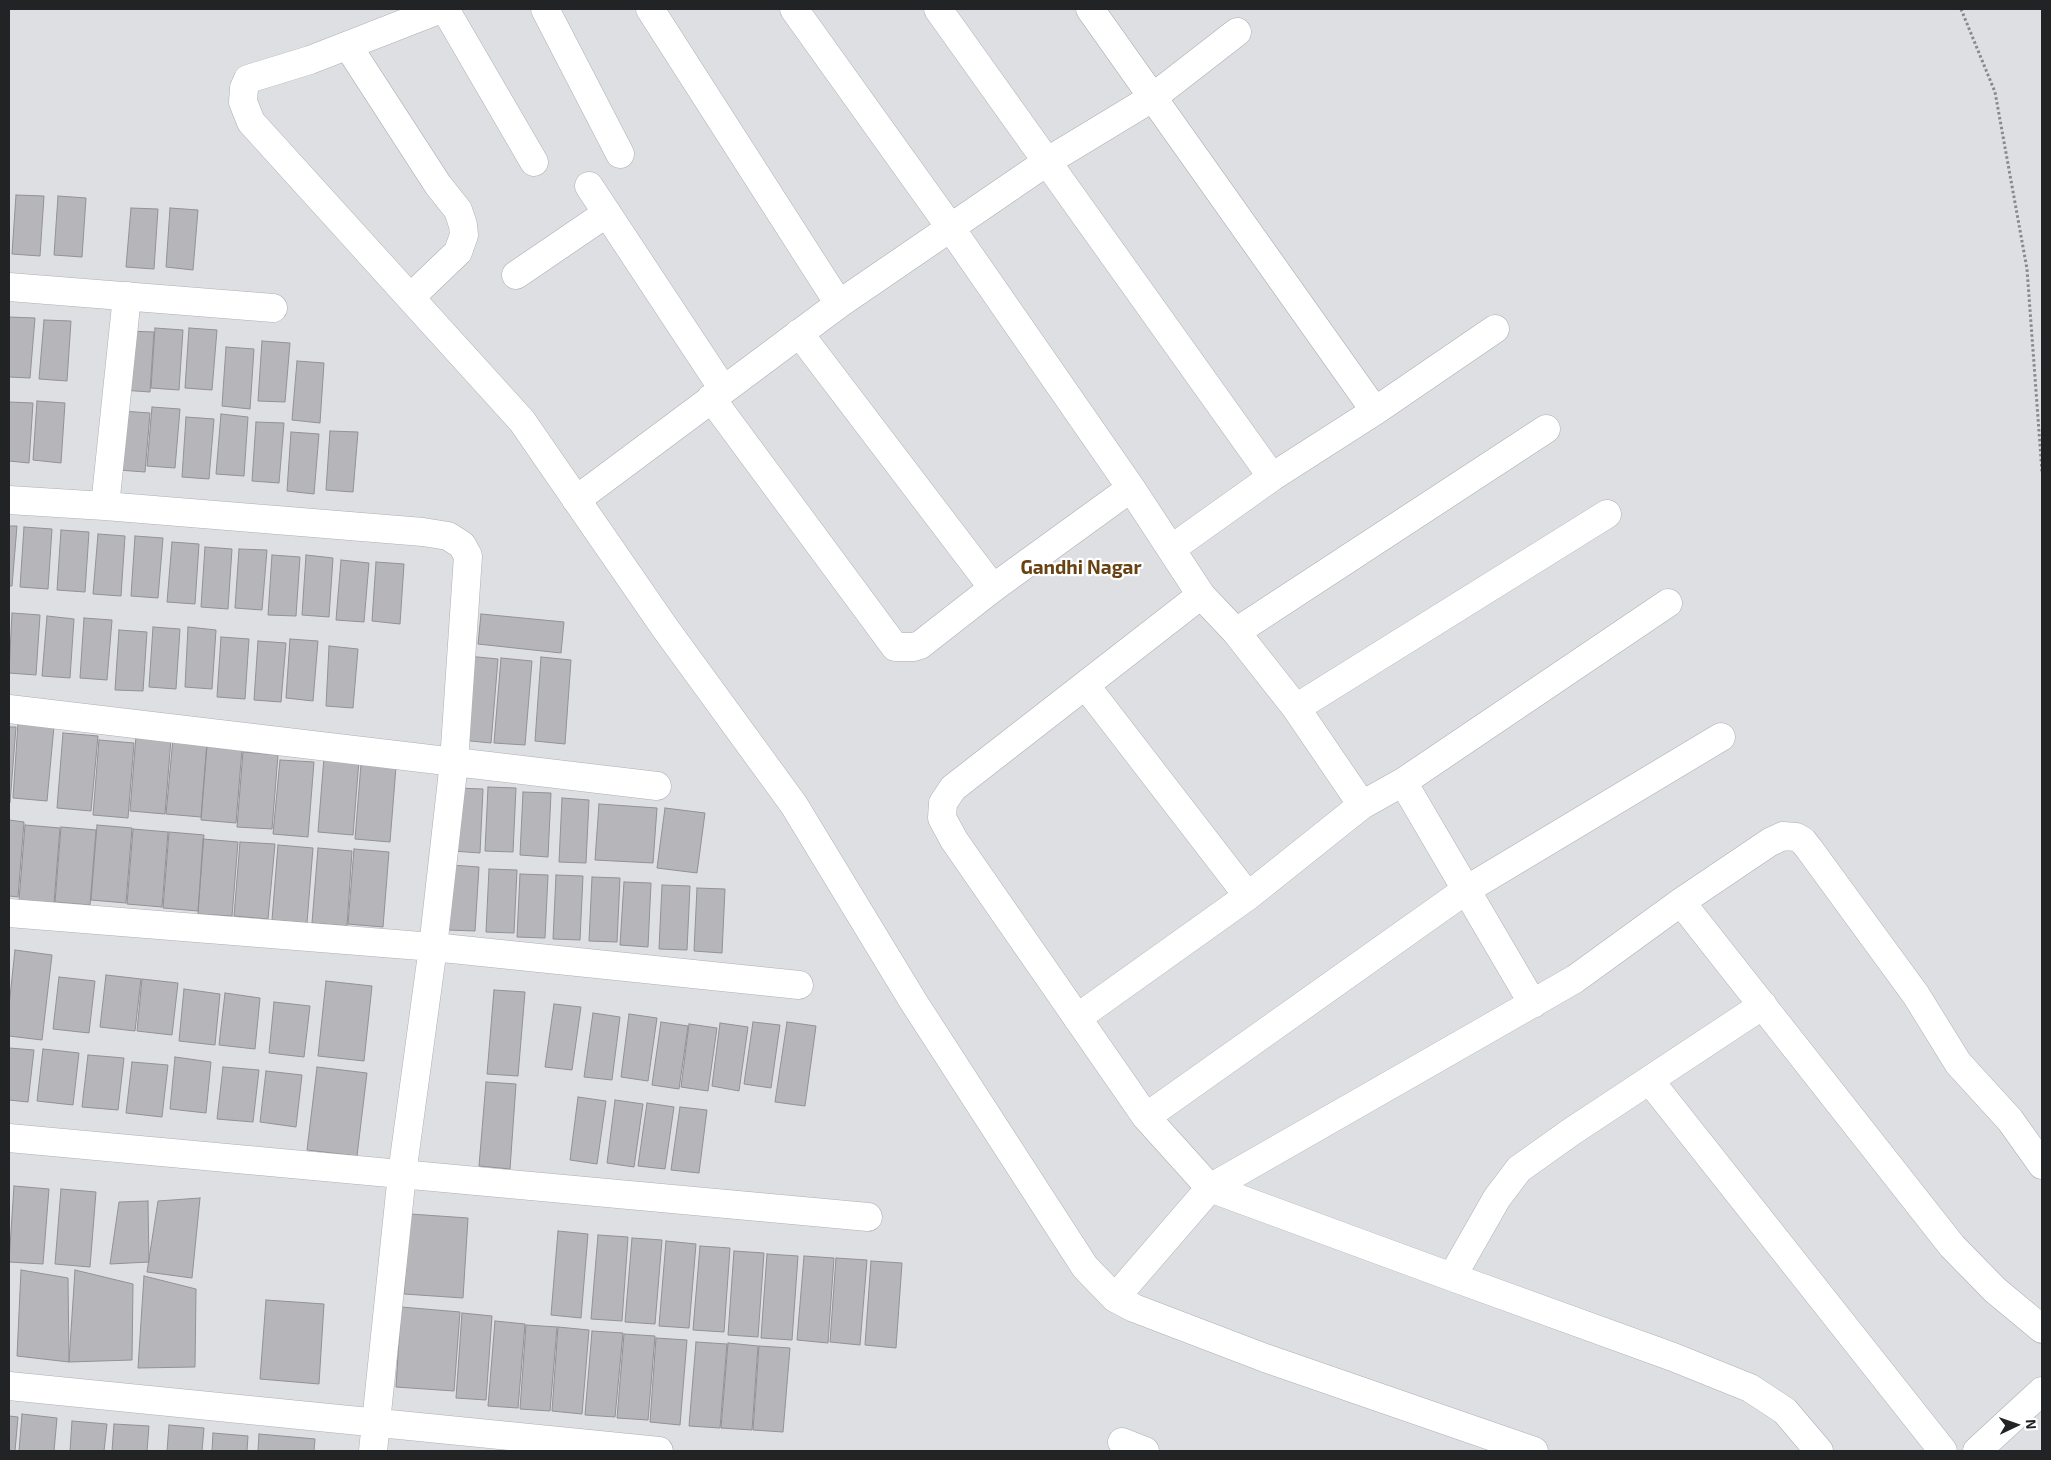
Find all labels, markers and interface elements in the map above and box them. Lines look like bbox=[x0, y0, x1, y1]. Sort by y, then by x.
district label: Gandhi Nagar bbox=[1020, 557, 1142, 579]
north arrow bbox=[1991, 1400, 2041, 1450]
text: N bbox=[2023, 1419, 2040, 1430]

